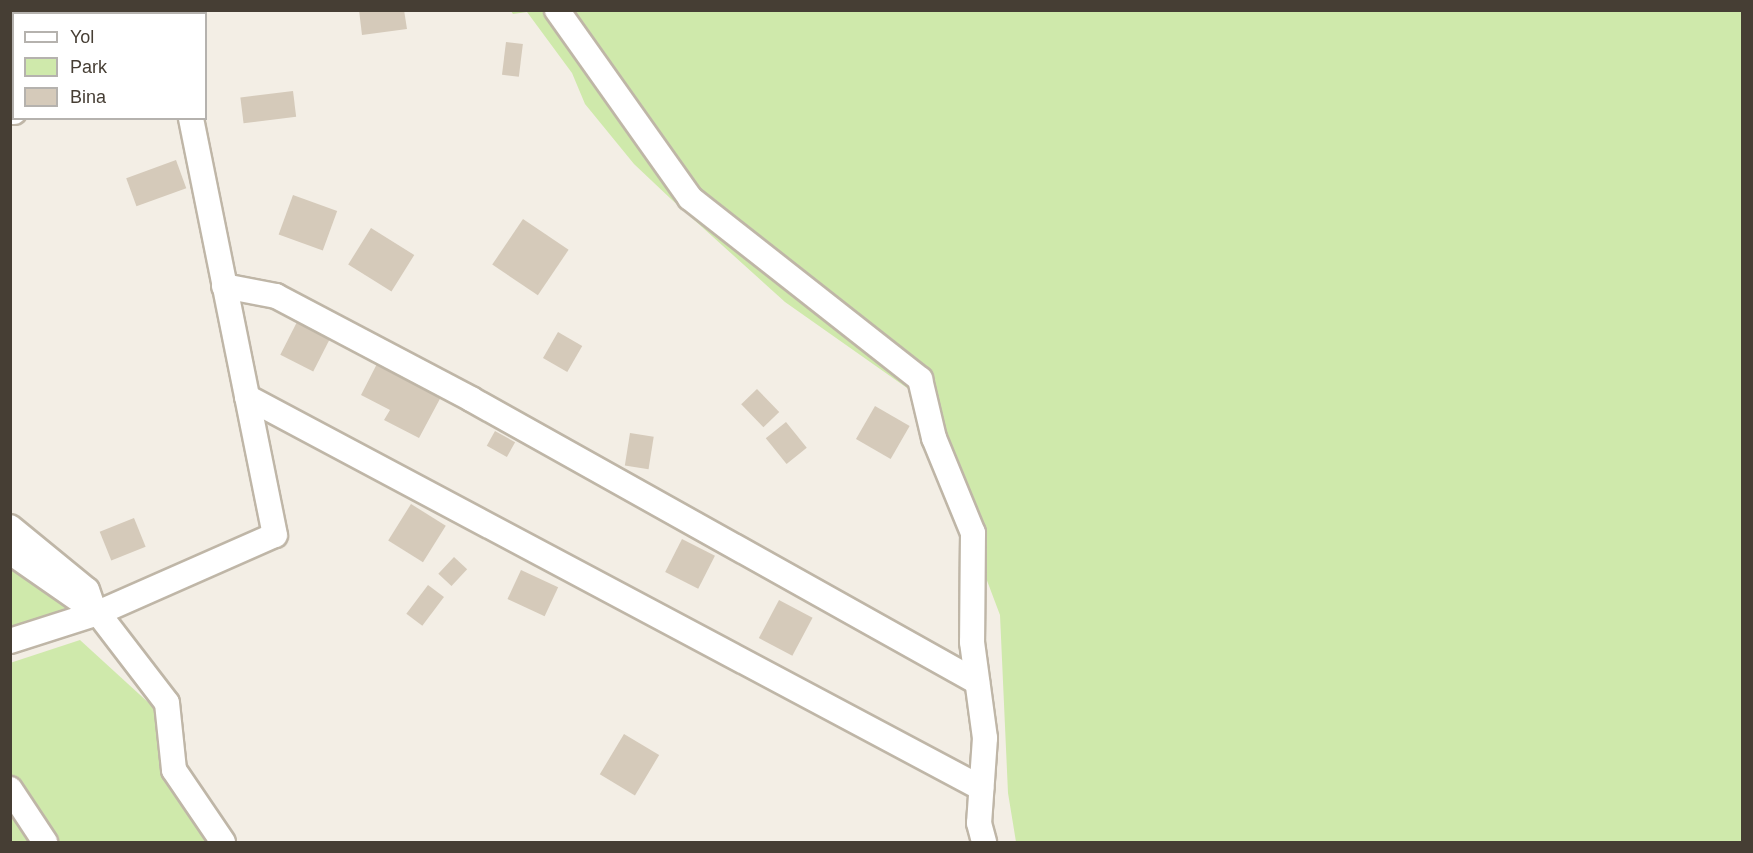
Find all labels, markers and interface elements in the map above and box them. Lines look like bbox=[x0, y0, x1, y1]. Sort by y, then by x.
legend bbox=[12, 12, 207, 120]
text: Yol bbox=[70, 27, 94, 47]
text: Park bbox=[70, 57, 107, 77]
text: Bina bbox=[70, 87, 106, 107]

